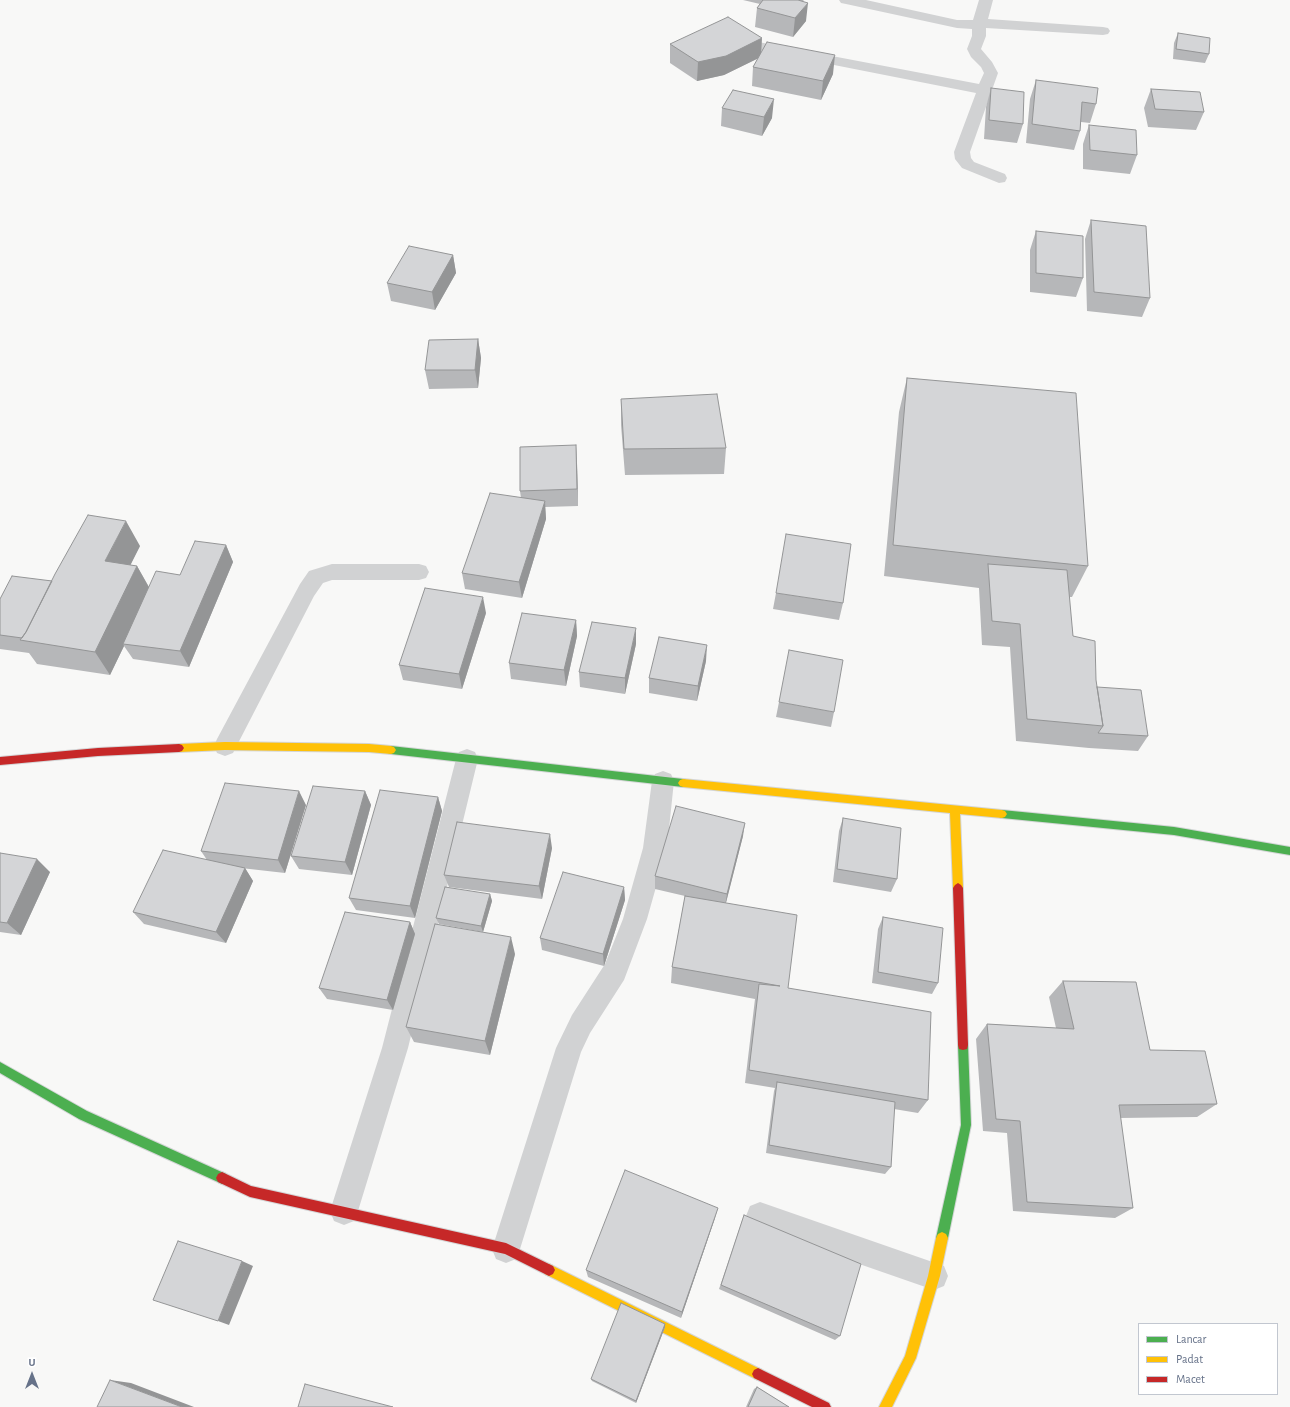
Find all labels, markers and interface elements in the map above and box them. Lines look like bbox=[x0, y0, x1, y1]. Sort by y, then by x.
legend bbox=[1138, 1323, 1278, 1395]
text: Lancar bbox=[1176, 1333, 1206, 1345]
text: Padat bbox=[1176, 1353, 1203, 1365]
north arrow bbox=[12, 1355, 52, 1395]
text: U bbox=[28, 1357, 36, 1368]
text: Macet bbox=[1176, 1373, 1205, 1385]

